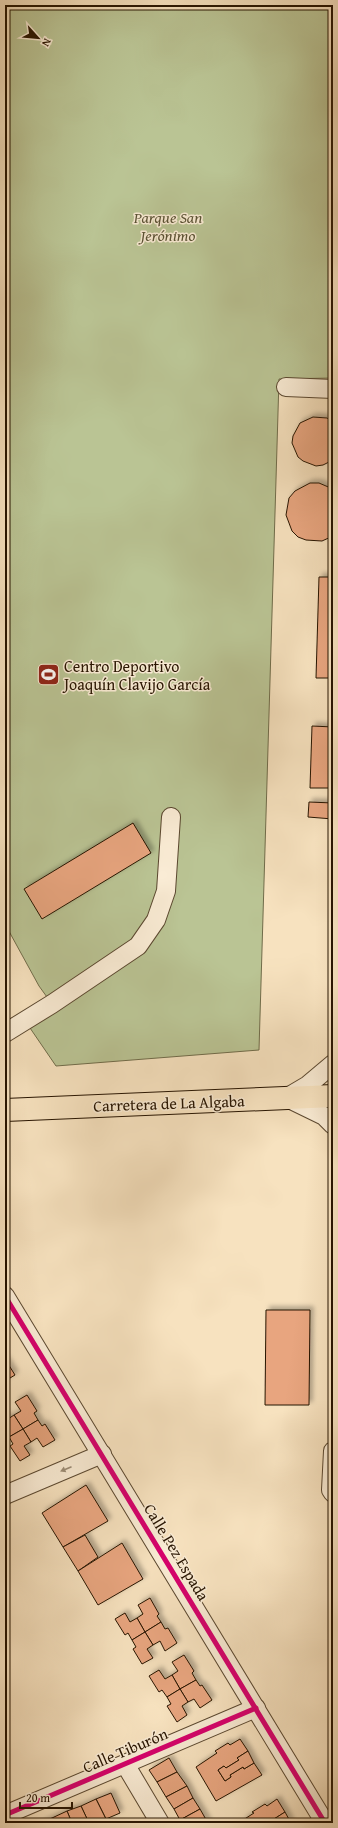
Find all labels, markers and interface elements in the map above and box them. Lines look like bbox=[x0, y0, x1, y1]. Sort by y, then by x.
north arrow bbox=[18, 18, 58, 58]
text: N bbox=[38, 36, 56, 50]
park label: Parque San Jerónimo bbox=[133, 205, 202, 247]
place label: Centro Deportivo Joaquín Clavijo García bbox=[62, 654, 211, 696]
sports icon: Centro Deportivo Joaquín Clavijo García bbox=[36, 662, 62, 688]
street label: Carretera de La Algaba bbox=[93, 1088, 246, 1118]
one-way arrow bbox=[61, 1466, 72, 1472]
street label: Calle Pez Espada bbox=[138, 1499, 216, 1606]
street label: Calle Tiburón bbox=[79, 1721, 171, 1779]
scale bar bbox=[20, 1784, 72, 1810]
text: 20 m bbox=[26, 1789, 50, 1806]

